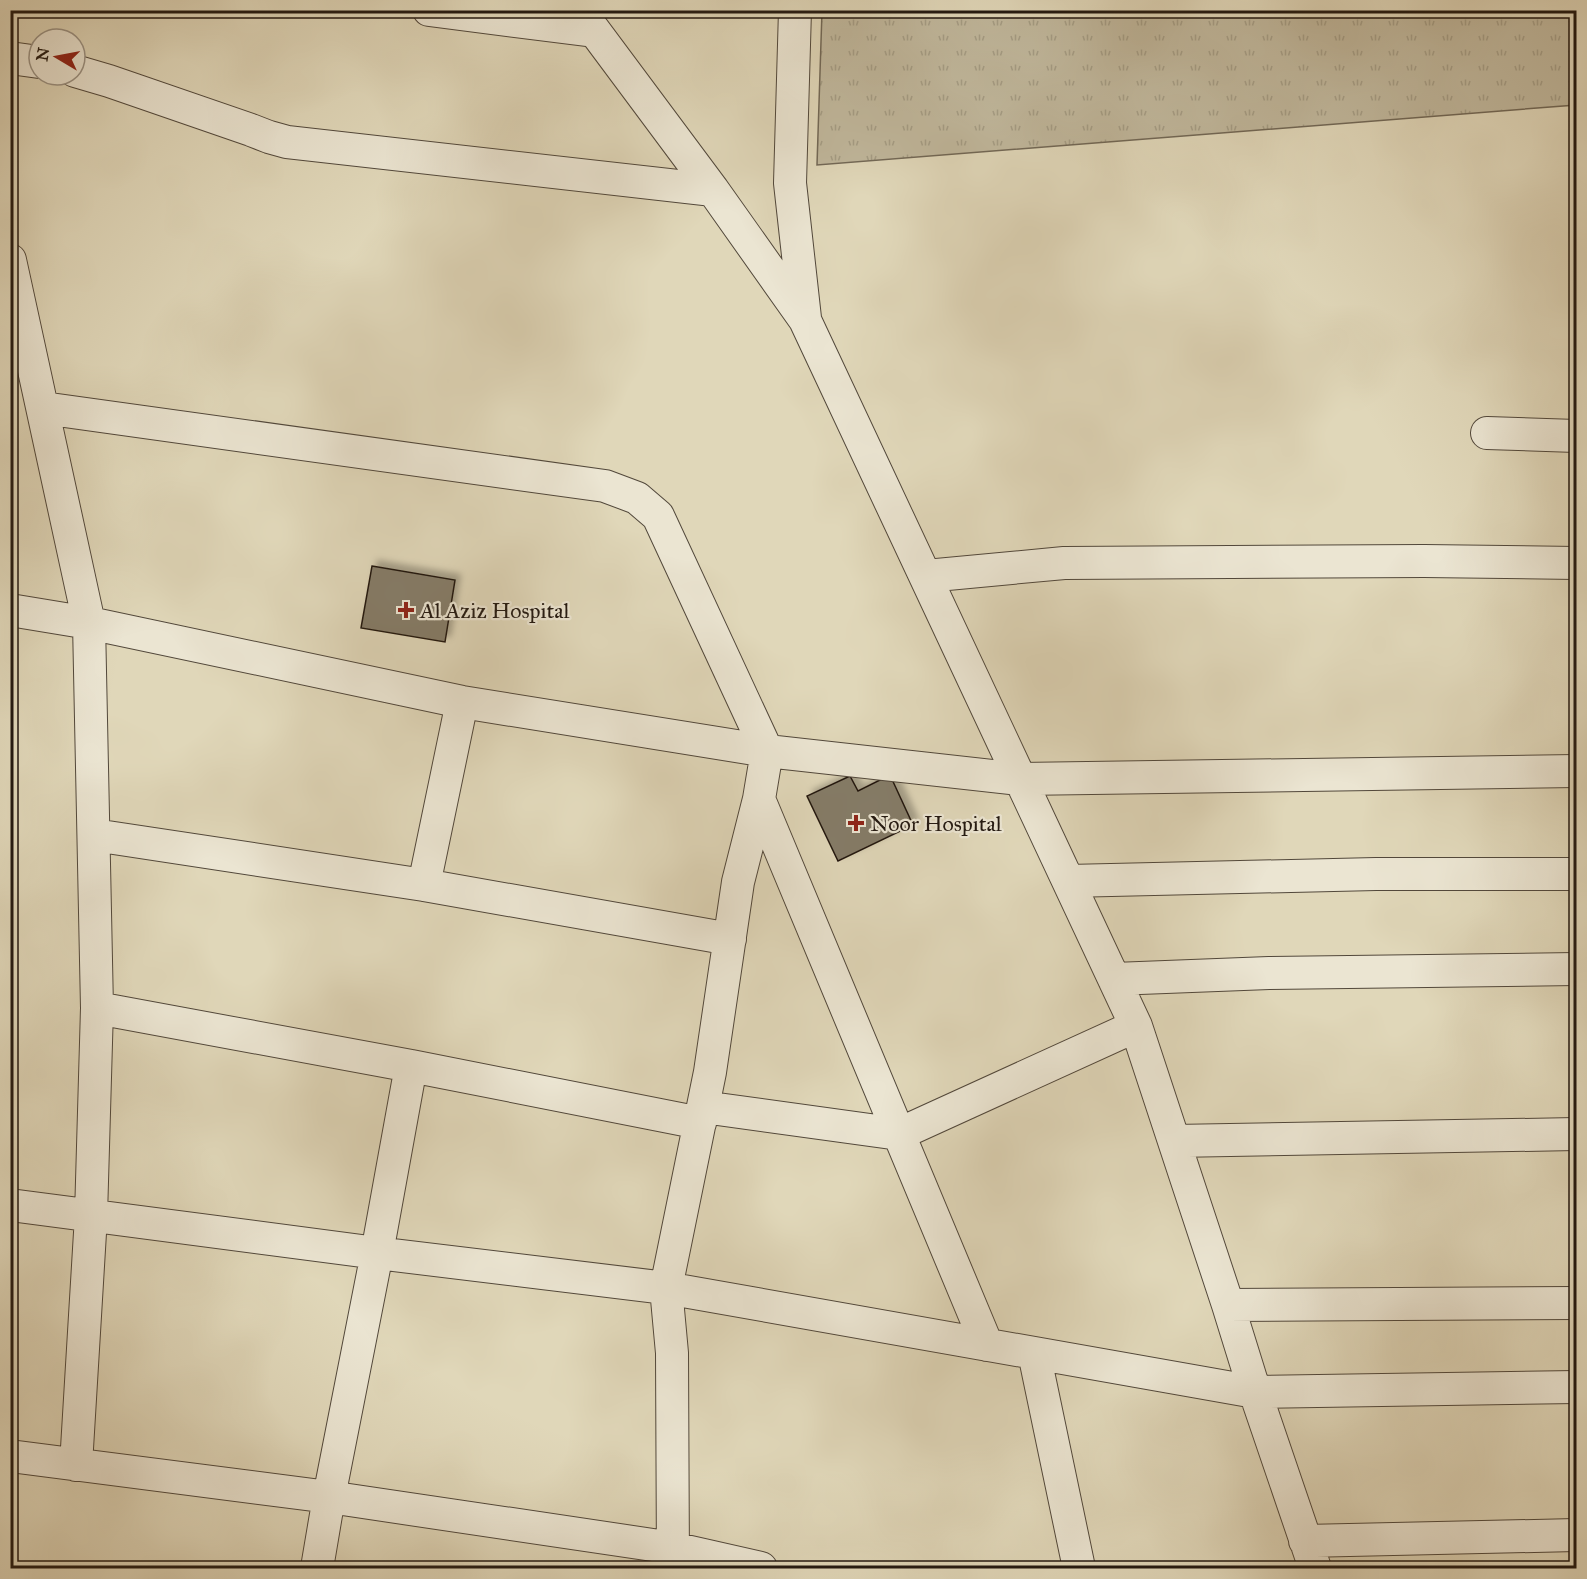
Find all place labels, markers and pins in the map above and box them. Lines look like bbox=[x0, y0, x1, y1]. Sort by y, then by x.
place label: Al Aziz Hospital bbox=[419, 597, 570, 624]
marker: Al Aziz Hospital bbox=[397, 601, 415, 619]
place label: Noor Hospital bbox=[870, 810, 1002, 837]
marker: Noor Hospital bbox=[847, 814, 865, 832]

